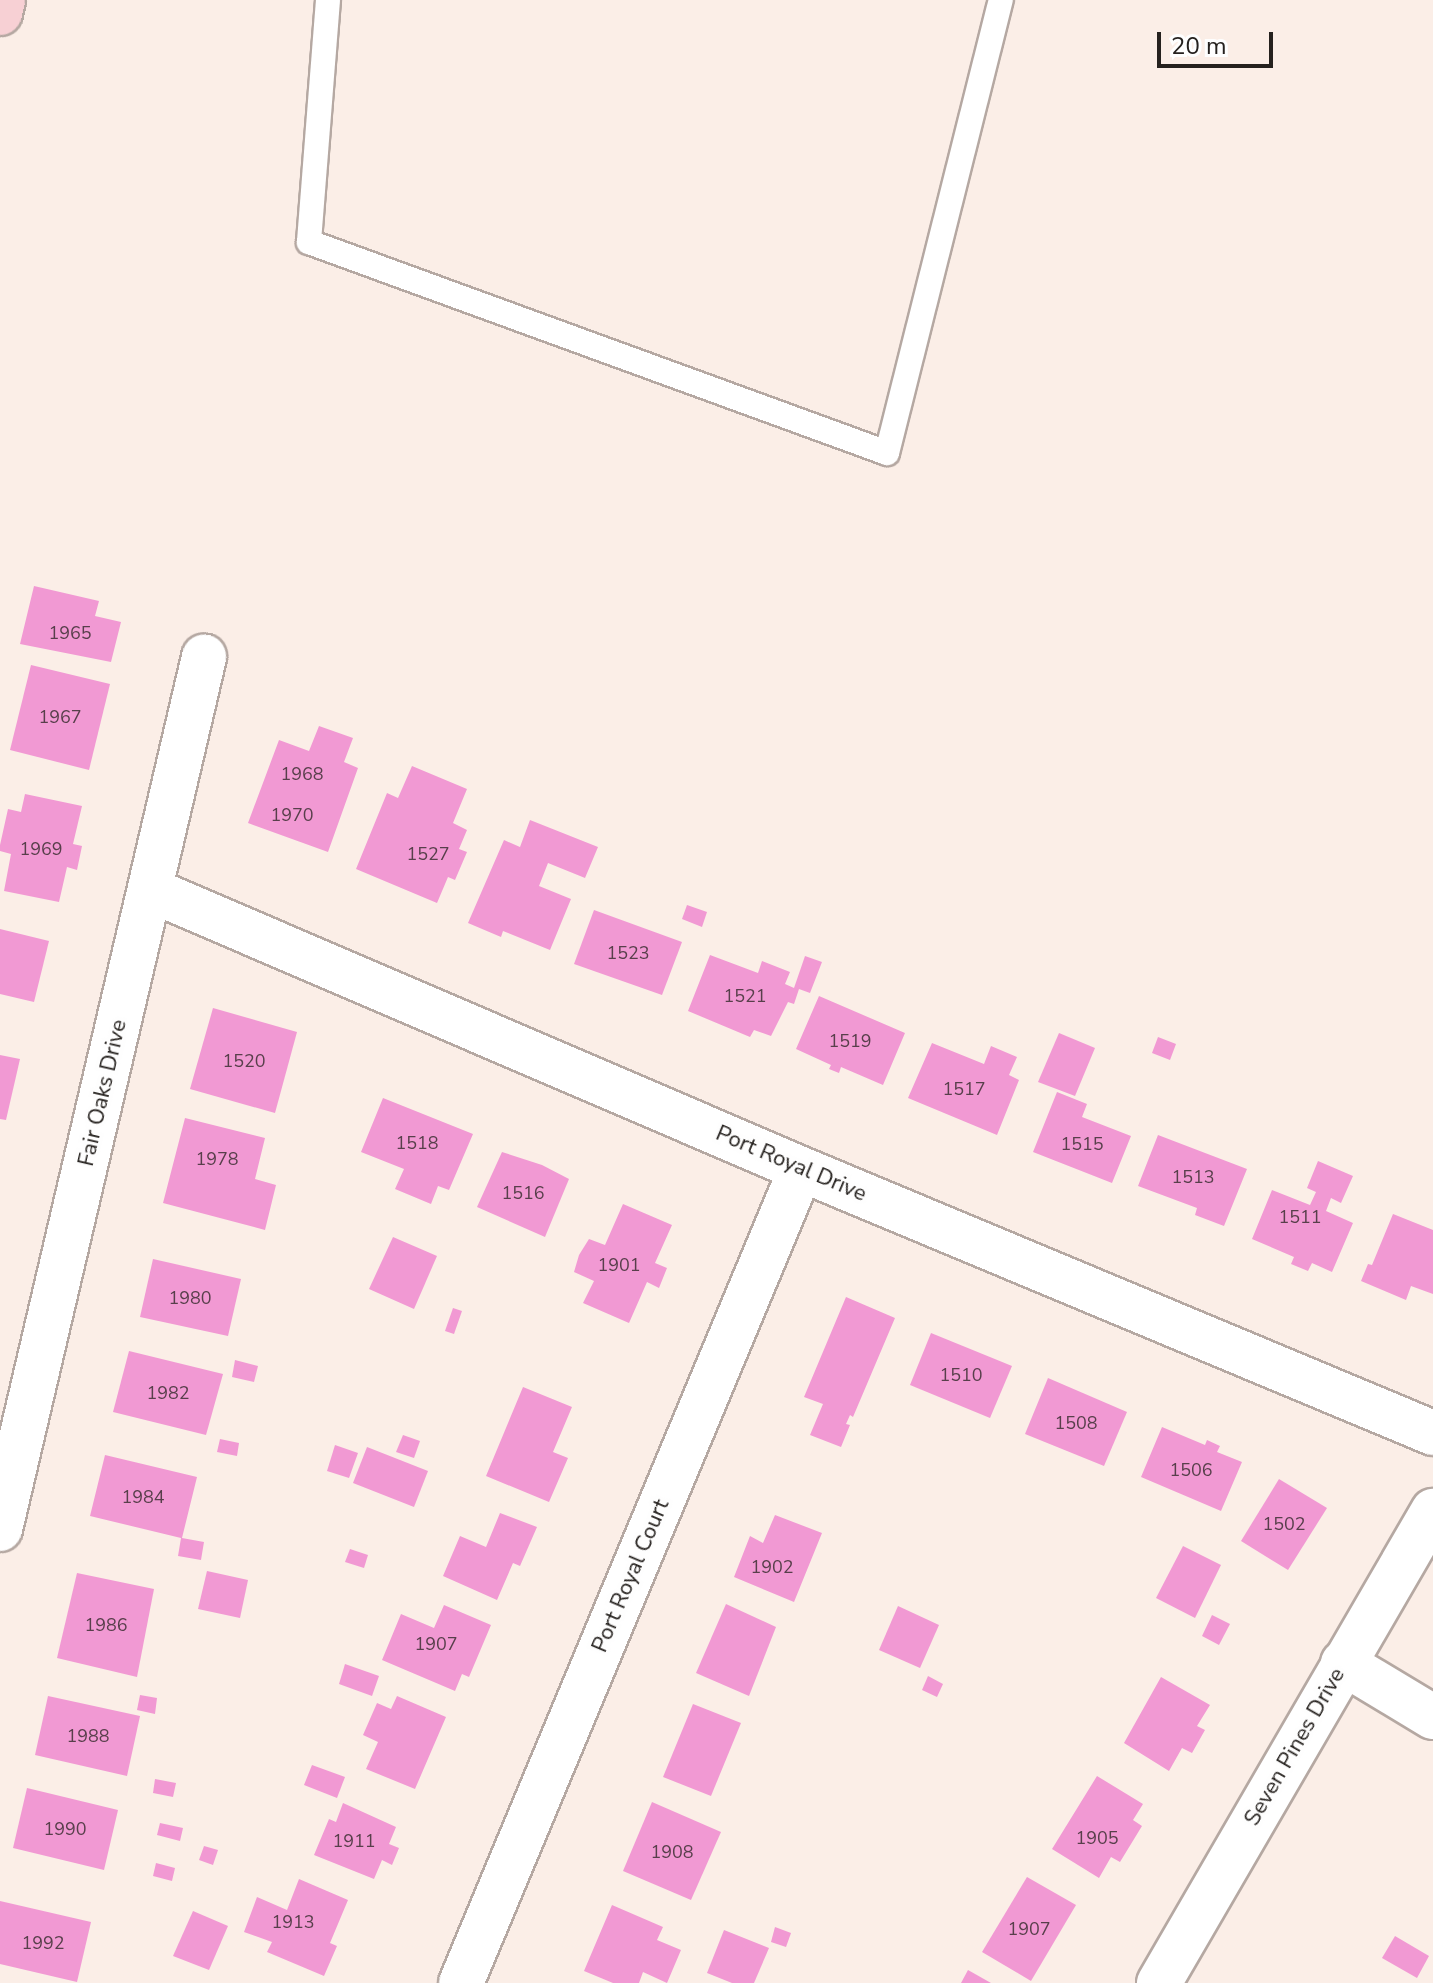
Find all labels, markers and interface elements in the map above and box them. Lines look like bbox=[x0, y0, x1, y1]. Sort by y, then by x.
scale bar bbox=[1161, 16, 1277, 66]
text: 20 m bbox=[1171, 30, 1227, 62]
house number: 1965 bbox=[48, 622, 92, 644]
house number: 1967 bbox=[38, 706, 82, 728]
house number: 1968 bbox=[280, 763, 324, 785]
house number: 1970 bbox=[270, 804, 314, 826]
house number: 1969 bbox=[19, 838, 63, 860]
house number: 1527 bbox=[406, 843, 450, 865]
house number: 1523 bbox=[606, 942, 650, 964]
house number: 1521 bbox=[723, 985, 767, 1007]
street label: Fair Oaks Drive bbox=[73, 1017, 133, 1169]
house number: 1519 bbox=[828, 1030, 872, 1052]
house number: 1520 bbox=[222, 1050, 266, 1072]
house number: 1517 bbox=[942, 1078, 986, 1100]
street label: Port Royal Drive bbox=[712, 1120, 870, 1208]
house number: 1518 bbox=[395, 1132, 439, 1154]
house number: 1515 bbox=[1060, 1133, 1104, 1155]
house number: 1978 bbox=[195, 1148, 239, 1170]
house number: 1513 bbox=[1171, 1166, 1215, 1188]
house number: 1516 bbox=[501, 1182, 545, 1204]
house number: 1511 bbox=[1278, 1206, 1322, 1228]
house number: 1901 bbox=[597, 1254, 641, 1276]
house number: 1980 bbox=[168, 1287, 212, 1309]
house number: 1510 bbox=[939, 1364, 983, 1386]
house number: 1982 bbox=[146, 1382, 190, 1404]
house number: 1508 bbox=[1054, 1412, 1098, 1434]
house number: 1506 bbox=[1169, 1459, 1213, 1481]
house number: 1984 bbox=[121, 1486, 165, 1508]
street label: Port Royal Court bbox=[587, 1496, 675, 1656]
house number: 1502 bbox=[1262, 1513, 1306, 1535]
house number: 1902 bbox=[750, 1556, 794, 1578]
house number: 1986 bbox=[84, 1614, 128, 1636]
house number: 1907 bbox=[414, 1633, 458, 1655]
street label: Seven Pines Drive bbox=[1239, 1663, 1351, 1831]
house number: 1988 bbox=[66, 1725, 110, 1747]
house number: 1990 bbox=[43, 1818, 87, 1840]
house number: 1905 bbox=[1075, 1827, 1119, 1849]
house number: 1911 bbox=[332, 1830, 376, 1852]
house number: 1908 bbox=[650, 1841, 694, 1863]
house number: 1913 bbox=[271, 1911, 315, 1933]
house number: 1907 bbox=[1007, 1918, 1051, 1940]
house number: 1992 bbox=[21, 1932, 65, 1954]

